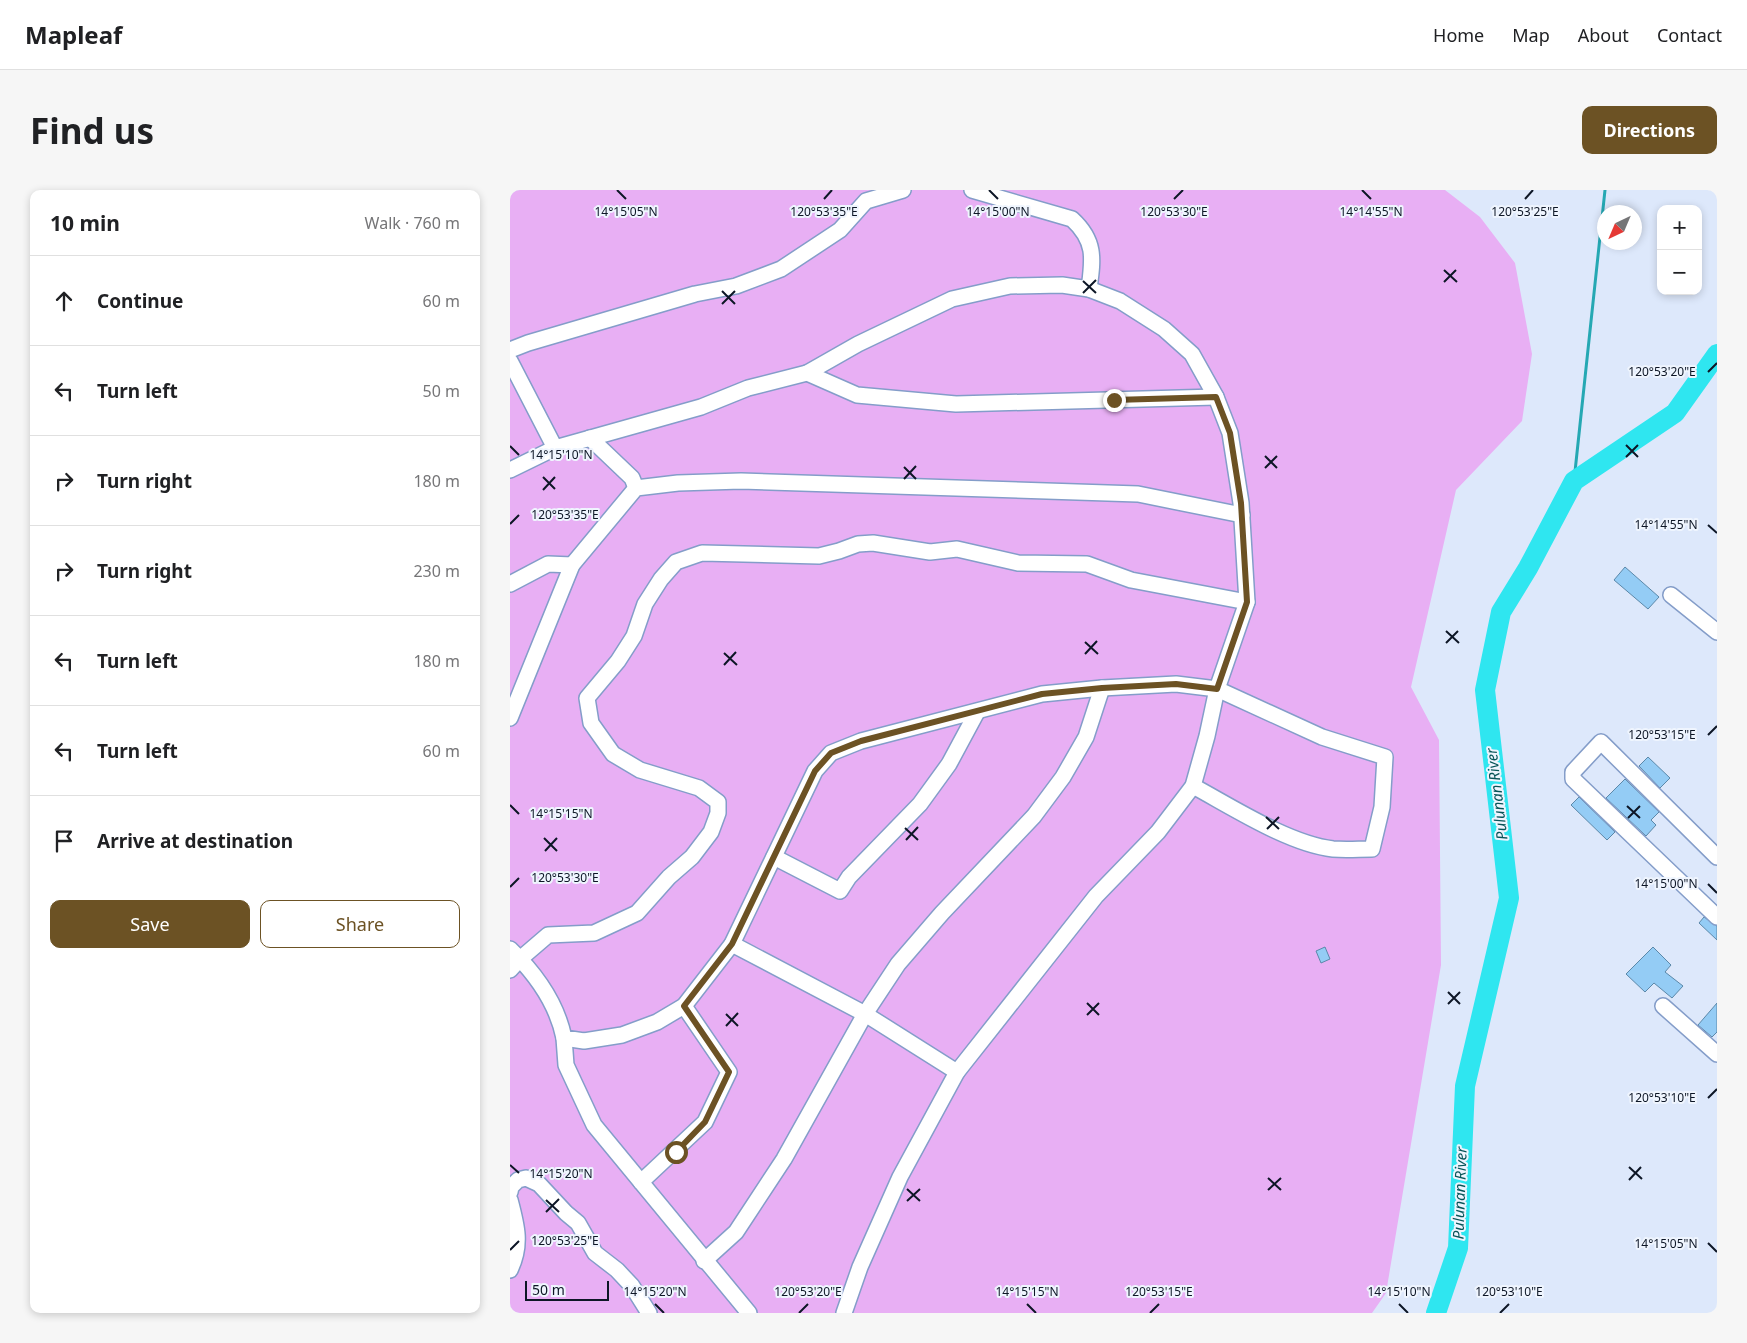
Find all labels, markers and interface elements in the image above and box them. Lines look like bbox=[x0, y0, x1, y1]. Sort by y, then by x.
text: Mapleaf bbox=[25, 18, 122, 51]
text: Home bbox=[1433, 23, 1484, 47]
text: Map bbox=[1512, 23, 1550, 47]
text: About bbox=[1578, 23, 1629, 47]
text: Contact bbox=[1657, 23, 1722, 47]
button: Directions bbox=[1582, 106, 1717, 154]
text: Find us bbox=[30, 107, 154, 154]
text: 14°15'05"N bbox=[594, 203, 658, 220]
text: 120°53'35"E bbox=[790, 203, 858, 220]
text: 14°15'00"N bbox=[966, 203, 1030, 220]
text: 120°53'30"E bbox=[1140, 203, 1208, 220]
text: 14°14'55"N bbox=[1339, 203, 1403, 220]
text: 120°53'25"E bbox=[1491, 203, 1559, 220]
north arrow bbox=[1597, 205, 1642, 250]
map controls bbox=[1657, 205, 1702, 295]
button: + bbox=[1657, 205, 1702, 250]
text: 10 min bbox=[50, 209, 120, 237]
text: Walk · 760 m bbox=[365, 212, 460, 234]
button: − bbox=[1657, 250, 1702, 295]
icon: ahead bbox=[50, 287, 78, 315]
text: Continue bbox=[97, 288, 183, 314]
text: 60 m bbox=[423, 290, 460, 312]
text: 120°53'20"E bbox=[1628, 363, 1696, 380]
icon: left bbox=[50, 377, 78, 405]
text: Turn left bbox=[97, 378, 178, 404]
text: 50 m bbox=[423, 380, 460, 402]
route end bbox=[1103, 389, 1126, 412]
text: 14°15'10"N bbox=[529, 446, 593, 463]
icon: right bbox=[50, 467, 78, 495]
text: Turn right bbox=[97, 468, 192, 494]
text: 180 m bbox=[413, 470, 460, 492]
text: 120°53'35"E bbox=[531, 506, 599, 523]
text: 14°14'55"N bbox=[1634, 516, 1698, 533]
icon: right bbox=[50, 557, 78, 585]
text: Turn right bbox=[97, 558, 192, 584]
text: 230 m bbox=[413, 560, 460, 582]
icon: left bbox=[50, 647, 78, 675]
text: Turn left bbox=[97, 648, 178, 674]
text: 180 m bbox=[413, 650, 460, 672]
text: 120°53'15"E bbox=[1628, 726, 1696, 743]
icon: left bbox=[50, 737, 78, 765]
text: Turn left bbox=[97, 738, 178, 764]
text: 60 m bbox=[423, 740, 460, 762]
water label: Pulunan River bbox=[1480, 746, 1512, 841]
text: 14°15'15"N bbox=[529, 805, 593, 822]
icon: arrive bbox=[50, 827, 78, 855]
text: Arrive at destination bbox=[97, 828, 293, 854]
text: 120°53'30"E bbox=[531, 869, 599, 886]
text: 14°15'00"N bbox=[1634, 875, 1698, 892]
button: Save bbox=[50, 900, 250, 948]
button: Share bbox=[260, 900, 460, 948]
text: 120°53'10"E bbox=[1628, 1089, 1696, 1106]
route start bbox=[665, 1141, 688, 1164]
water label: Pulunan River bbox=[1447, 1145, 1471, 1240]
text: 14°15'20"N bbox=[529, 1165, 593, 1182]
text: 120°53'25"E bbox=[531, 1232, 599, 1249]
text: 14°15'05"N bbox=[1634, 1235, 1698, 1252]
scale bar bbox=[525, 1278, 609, 1301]
text: 50 m bbox=[532, 1280, 565, 1299]
text: 14°15'20"N bbox=[623, 1283, 687, 1300]
text: 120°53'20"E bbox=[774, 1283, 842, 1300]
text: 14°15'15"N bbox=[995, 1283, 1059, 1300]
text: 120°53'15"E bbox=[1125, 1283, 1193, 1300]
text: 14°15'10"N bbox=[1367, 1283, 1431, 1300]
text: 120°53'10"E bbox=[1475, 1283, 1543, 1300]

